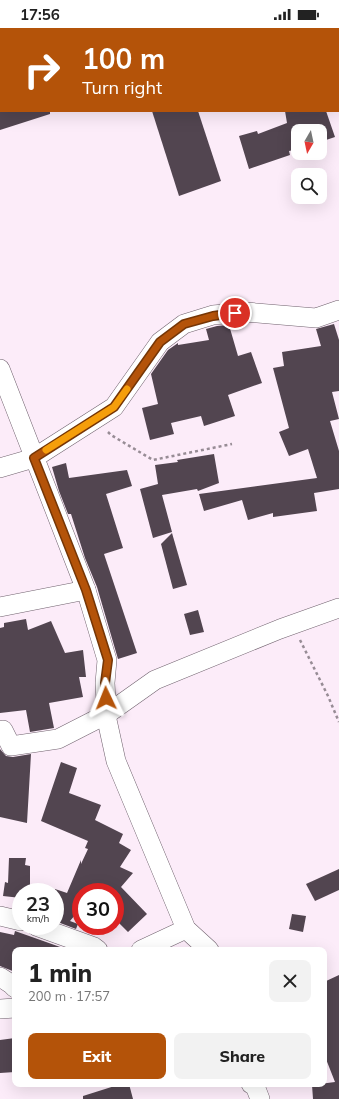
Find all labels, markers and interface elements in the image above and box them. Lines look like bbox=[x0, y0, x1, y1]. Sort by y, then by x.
text: 17:56 bbox=[20, 5, 60, 24]
text: 100 m bbox=[82, 41, 165, 76]
icon: right bbox=[16, 44, 68, 96]
text: Turn right bbox=[82, 76, 162, 99]
north arrow bbox=[291, 124, 327, 160]
map controls bbox=[291, 124, 327, 204]
button: search bbox=[291, 168, 327, 204]
pin bbox=[218, 296, 252, 330]
icon: arrive bbox=[224, 302, 246, 324]
position arrow bbox=[85, 677, 127, 719]
speed limit sign: 30 bbox=[72, 883, 124, 935]
text: 23 bbox=[26, 891, 50, 916]
text: km/h bbox=[27, 912, 49, 925]
text: 1 min bbox=[28, 958, 92, 988]
button: close bbox=[269, 960, 311, 1002]
text: 200 m · 17:57 bbox=[28, 988, 110, 1004]
button: Exit bbox=[28, 1033, 166, 1079]
button: Share bbox=[174, 1033, 311, 1079]

